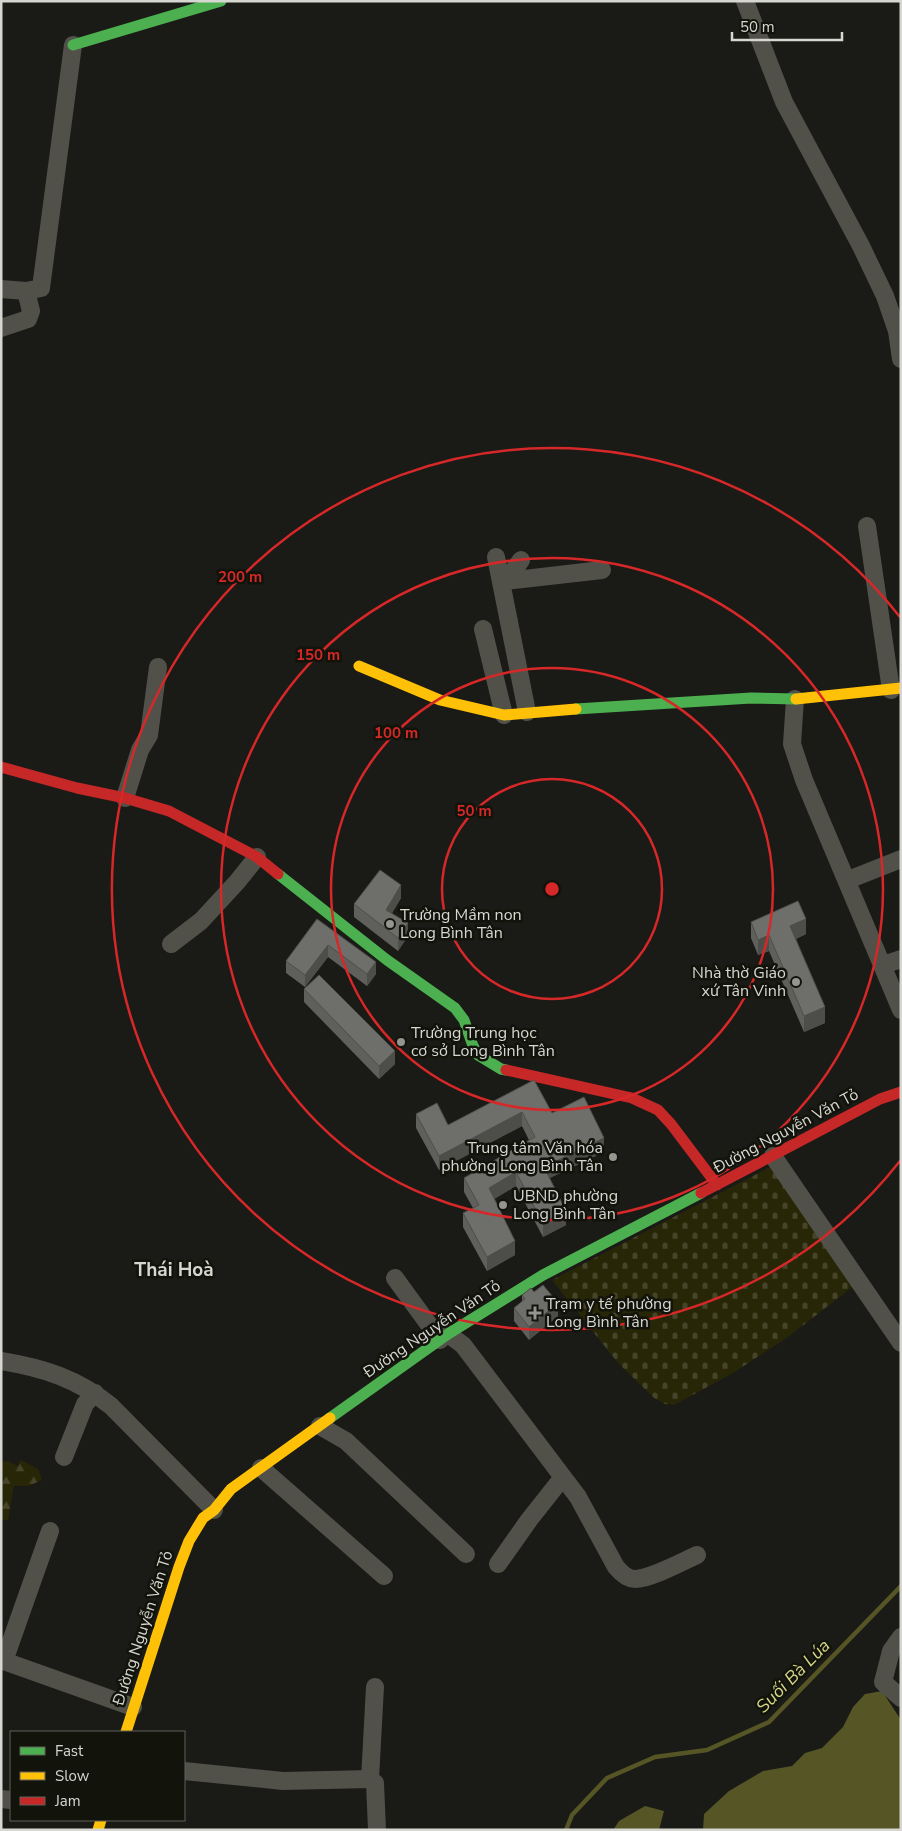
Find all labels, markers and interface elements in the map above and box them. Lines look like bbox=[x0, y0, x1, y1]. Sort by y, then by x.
scale bar bbox=[732, 10, 842, 42]
text: 50 m bbox=[740, 17, 775, 37]
text: 200 m bbox=[218, 567, 262, 587]
text: 150 m bbox=[296, 645, 340, 665]
text: 100 m bbox=[374, 723, 418, 743]
text: 50 m bbox=[456, 801, 492, 821]
centre of rings bbox=[543, 880, 561, 898]
place label: Trường Mầm non Long Bình Tân bbox=[400, 904, 522, 944]
marker: Trường Mầm non Long Bình Tân bbox=[384, 918, 396, 930]
place label: Nhà thờ Giáo xứ Tân Vinh bbox=[692, 962, 786, 1002]
marker: Nhà thờ Giáo xứ Tân Vinh bbox=[790, 976, 802, 988]
place label: Trường Trung học cơ sở Long Bình Tân bbox=[411, 1022, 555, 1062]
marker: Trường Trung học cơ sở Long Bình Tân bbox=[395, 1036, 407, 1048]
street label: Đường Nguyễn Văn Tỏ bbox=[709, 1083, 863, 1179]
place label: Trung tâm Văn hóa phường Long Bình Tân bbox=[441, 1137, 603, 1177]
marker: Trung tâm Văn hóa phường Long Bình Tân bbox=[607, 1151, 619, 1163]
place label: UBND phường Long Bình Tân bbox=[513, 1185, 618, 1225]
marker: UBND phường Long Bình Tân bbox=[497, 1199, 509, 1211]
district label: Thái Hoà bbox=[134, 1257, 214, 1283]
street label: Đường Nguyễn Văn Tỏ bbox=[358, 1275, 505, 1384]
place label: Trạm y tế phường Long Bình Tân bbox=[546, 1293, 672, 1333]
marker: Trạm y tế phường Long Bình Tân bbox=[528, 1306, 542, 1320]
street label: Đường Nguyễn Văn Tỏ bbox=[107, 1548, 178, 1709]
water label: Suối Bà Lúa bbox=[751, 1634, 835, 1718]
legend bbox=[10, 1731, 185, 1821]
text: Fast bbox=[55, 1741, 84, 1761]
text: Slow bbox=[55, 1766, 90, 1786]
text: Jam bbox=[54, 1791, 81, 1811]

